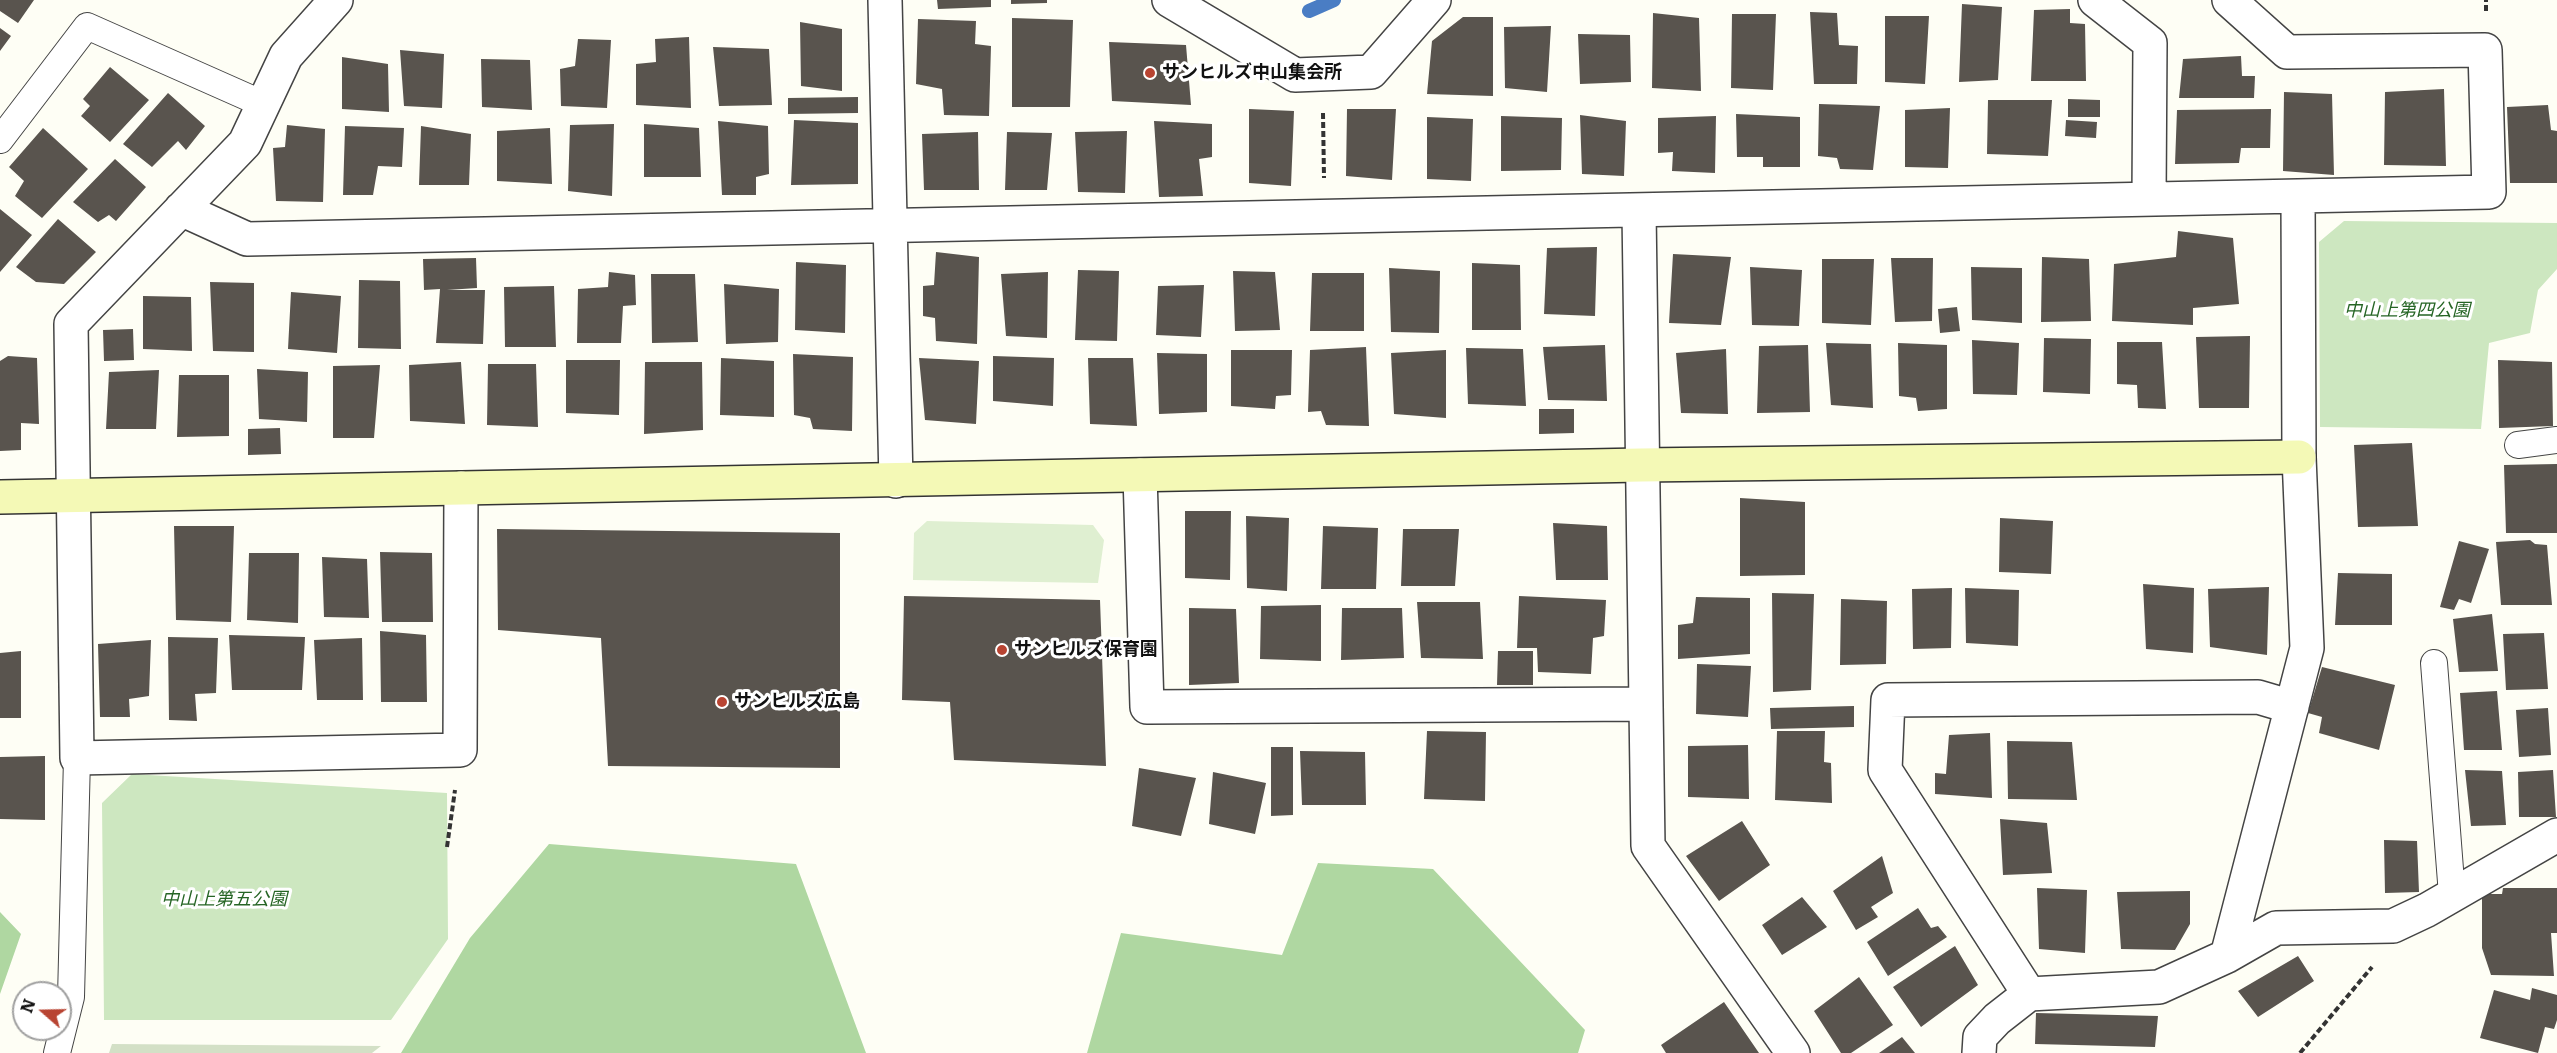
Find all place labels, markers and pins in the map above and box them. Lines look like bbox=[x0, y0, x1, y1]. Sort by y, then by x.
place label: サンヒルズ中山集会所 bbox=[1162, 62, 1342, 84]
marker: サンヒルズ中山集会所 bbox=[1143, 66, 1157, 80]
place label: サンヒルズ保育園 bbox=[1014, 639, 1158, 661]
marker: サンヒルズ保育園 bbox=[995, 643, 1009, 657]
place label: サンヒルズ広島 bbox=[734, 691, 860, 713]
marker: サンヒルズ広島 bbox=[715, 695, 729, 709]

